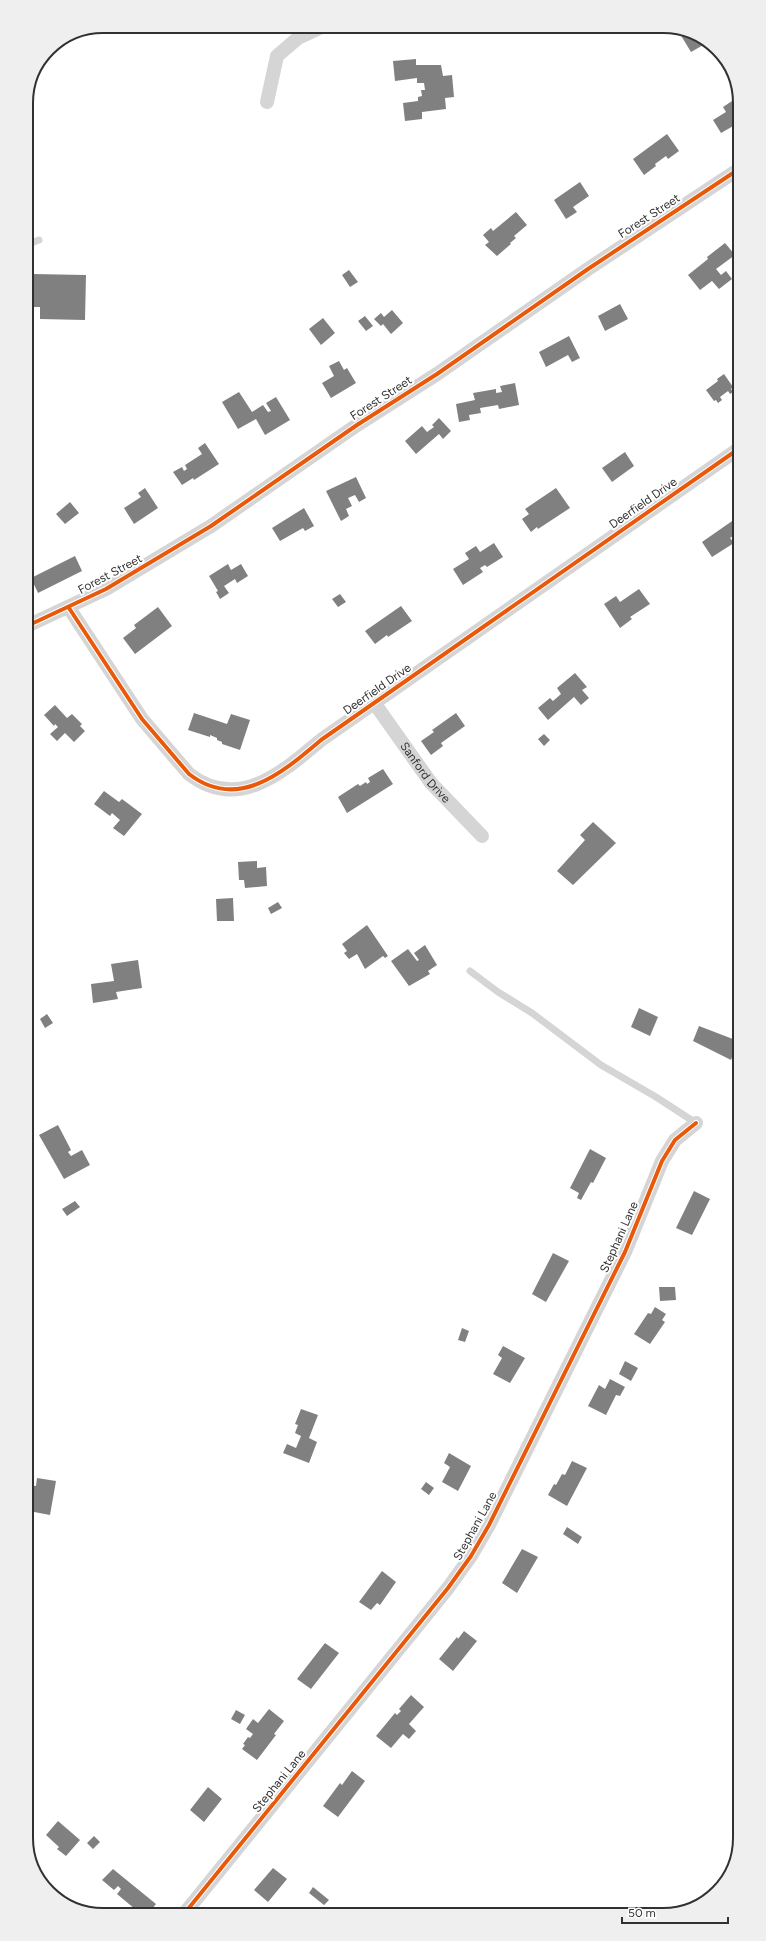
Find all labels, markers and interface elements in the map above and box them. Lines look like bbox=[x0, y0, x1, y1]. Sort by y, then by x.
street label: Forest Street bbox=[616, 191, 683, 241]
street label: Forest Street bbox=[348, 373, 415, 423]
street label: Deerfield Drive bbox=[606, 474, 680, 532]
street label: Forest Street bbox=[75, 551, 145, 597]
street label: Deerfield Drive bbox=[340, 660, 414, 718]
street label: Sanford Drive bbox=[397, 739, 454, 806]
street label: Stephani Lane bbox=[597, 1199, 641, 1275]
street label: Stephani Lane bbox=[450, 1489, 500, 1563]
street label: Stephani Lane bbox=[250, 1747, 309, 1815]
scale bar bbox=[622, 1899, 728, 1925]
text: 50 m bbox=[628, 1906, 656, 1920]

